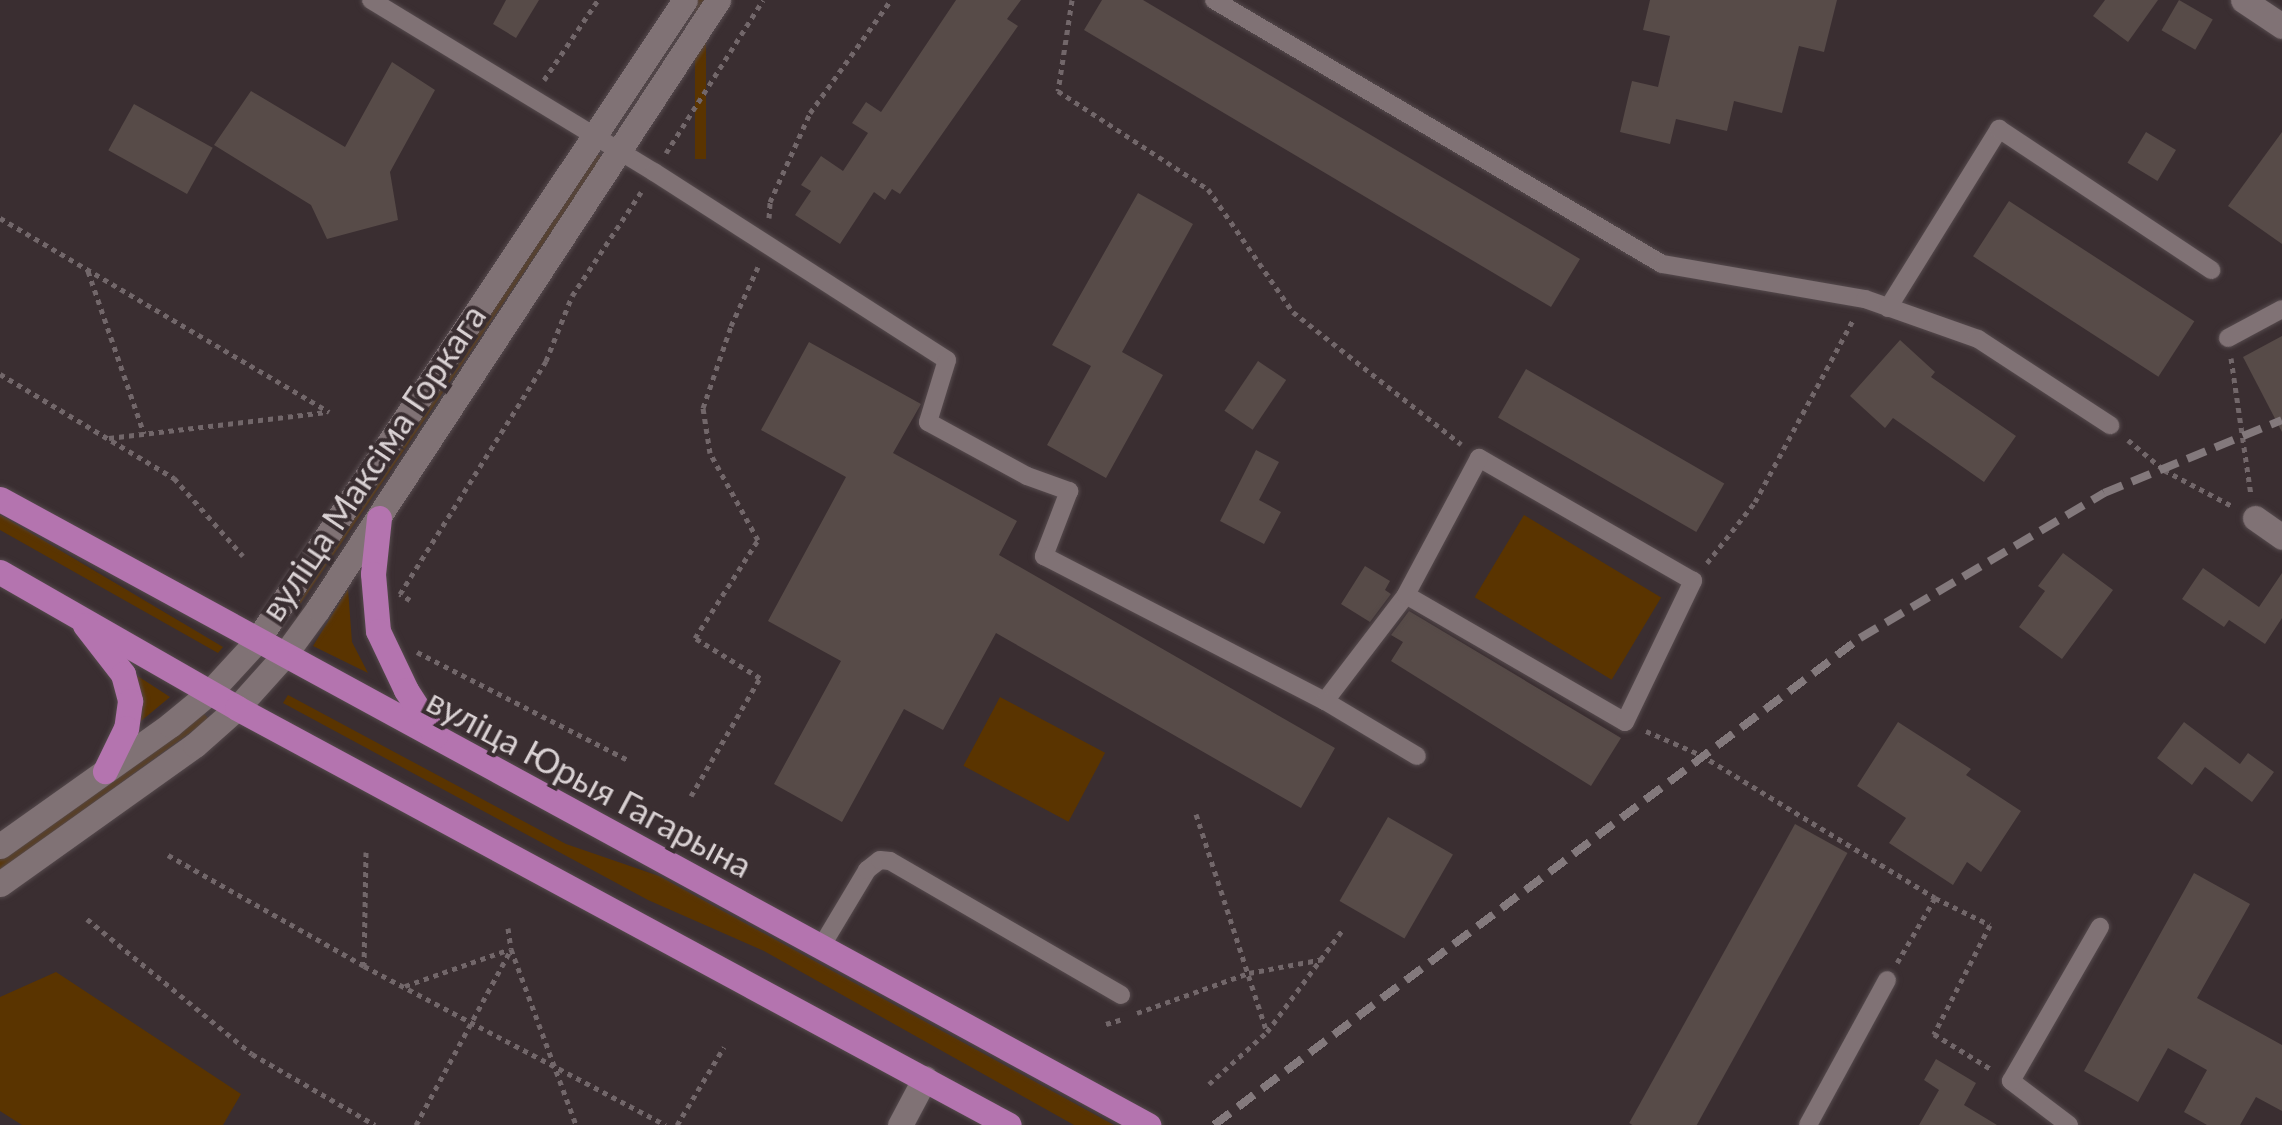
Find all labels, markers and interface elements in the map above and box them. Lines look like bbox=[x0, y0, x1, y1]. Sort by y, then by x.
street label: вуліца Максіма Горкага bbox=[251, 296, 493, 628]
street label: вуліца Юрыя Гагарына bbox=[421, 679, 759, 885]

